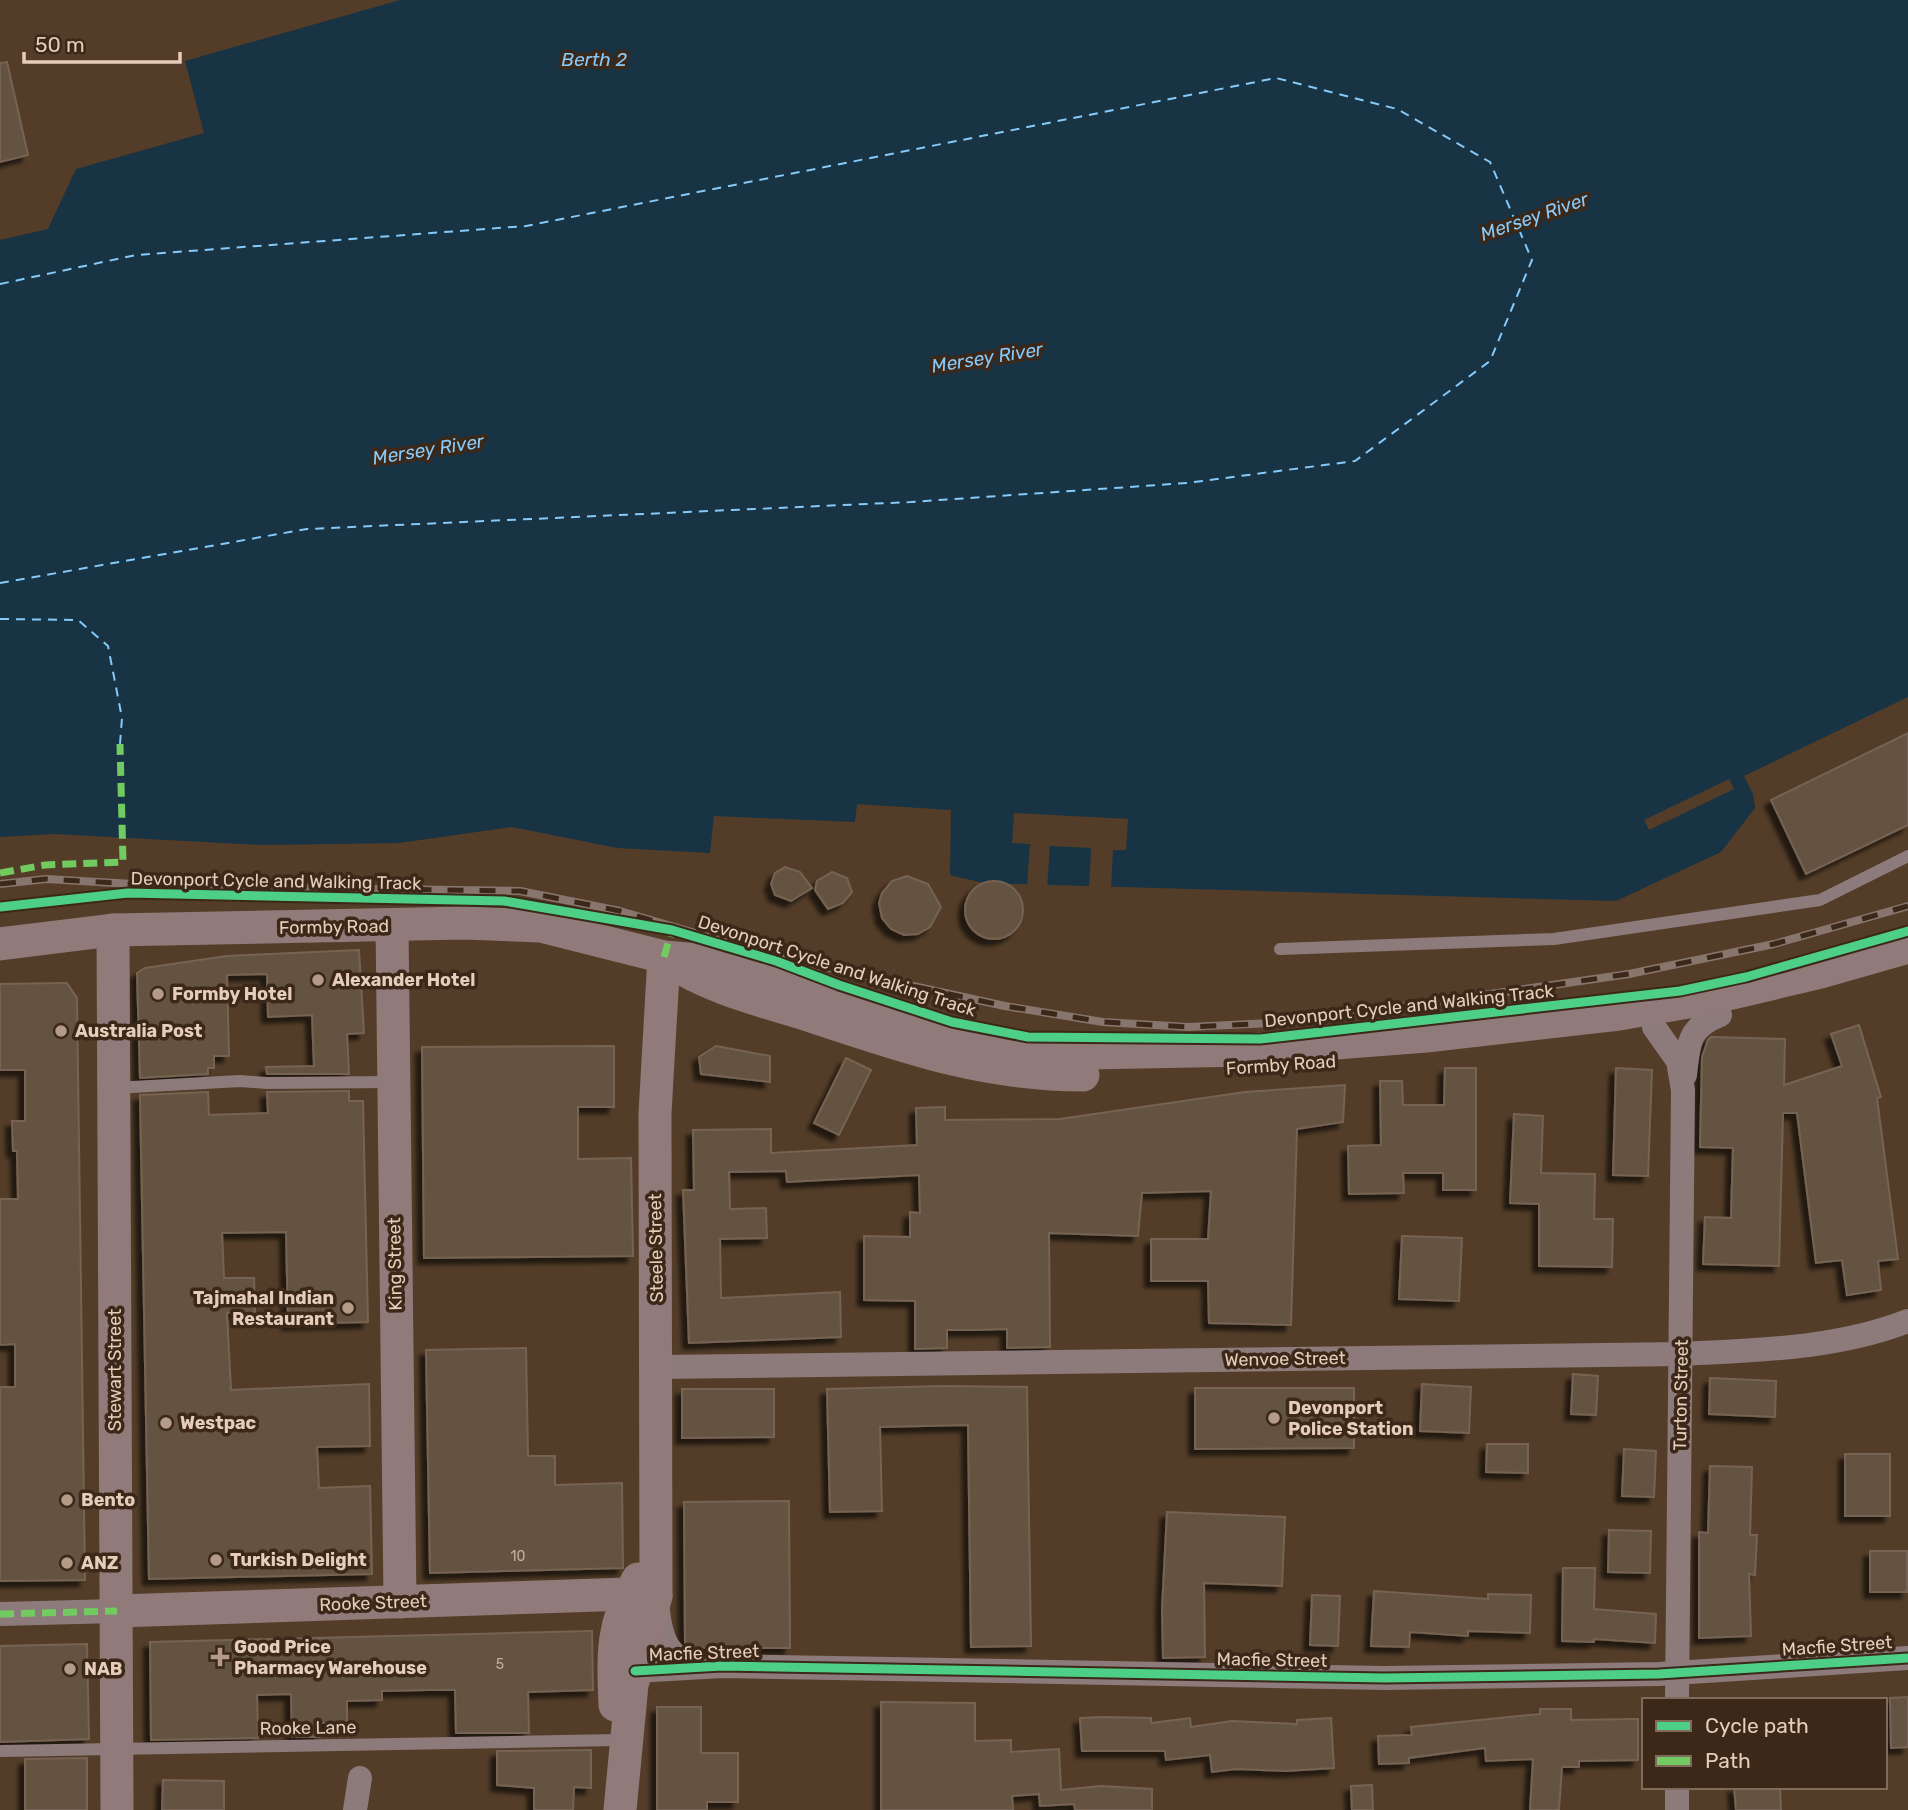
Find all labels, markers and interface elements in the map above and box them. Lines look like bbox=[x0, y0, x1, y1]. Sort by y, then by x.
scale bar bbox=[24, 21, 180, 65]
text: 50 m bbox=[35, 32, 85, 57]
water label: Berth 2 bbox=[561, 48, 628, 71]
water label: Mersey River bbox=[1477, 187, 1592, 246]
water label: Mersey River bbox=[930, 337, 1045, 378]
water label: Mersey River bbox=[371, 429, 486, 470]
street label: Devonport Cycle and Walking Track bbox=[130, 867, 422, 895]
street label: Devonport Cycle and Walking Track bbox=[695, 911, 979, 1022]
street label: Formby Road bbox=[279, 915, 389, 939]
place label: Alexander Hotel bbox=[332, 969, 475, 991]
marker: Alexander Hotel bbox=[310, 972, 326, 988]
street label: Devonport Cycle and Walking Track bbox=[1263, 980, 1555, 1032]
place label: Formby Hotel bbox=[172, 983, 292, 1005]
marker: Formby Hotel bbox=[150, 986, 166, 1002]
place label: Australia Post bbox=[75, 1020, 202, 1042]
marker: Australia Post bbox=[53, 1023, 69, 1039]
street label: Formby Road bbox=[1225, 1050, 1337, 1080]
street label: Steele Street bbox=[644, 1193, 668, 1303]
street label: King Street bbox=[383, 1217, 407, 1311]
place label: Tajmahal Indian Restaurant bbox=[193, 1287, 334, 1330]
marker: Tajmahal Indian Restaurant bbox=[340, 1300, 356, 1316]
street label: Stewart Street bbox=[104, 1309, 126, 1431]
street label: Turton Street bbox=[1669, 1339, 1693, 1451]
street label: Wenvoe Street bbox=[1224, 1347, 1346, 1371]
place label: Devonport Police Station bbox=[1288, 1397, 1414, 1440]
marker: Devonport Police Station bbox=[1266, 1410, 1282, 1426]
place label: Westpac bbox=[180, 1412, 257, 1434]
marker: Westpac bbox=[158, 1415, 174, 1431]
place label: Bento bbox=[81, 1489, 135, 1511]
marker: Bento bbox=[59, 1492, 75, 1508]
house number: 10 bbox=[511, 1548, 526, 1565]
place label: Turkish Delight bbox=[230, 1549, 367, 1571]
place label: ANZ bbox=[81, 1552, 119, 1574]
marker: Turkish Delight bbox=[208, 1552, 224, 1568]
marker: ANZ bbox=[59, 1555, 75, 1571]
street label: Rooke Street bbox=[319, 1590, 427, 1616]
street label: Macfie Street bbox=[1781, 1631, 1893, 1661]
place label: Good Price Pharmacy Warehouse bbox=[234, 1636, 427, 1679]
street label: Macfie Street bbox=[648, 1640, 760, 1666]
street label: Macfie Street bbox=[1217, 1648, 1327, 1672]
marker: Good Price Pharmacy Warehouse bbox=[212, 1649, 228, 1665]
house number: 5 bbox=[496, 1656, 504, 1673]
place label: NAB bbox=[84, 1658, 123, 1680]
marker: NAB bbox=[62, 1661, 78, 1677]
legend bbox=[1642, 1698, 1887, 1789]
text: Cycle path bbox=[1705, 1713, 1809, 1738]
street label: Rooke Lane bbox=[259, 1716, 357, 1740]
text: Path bbox=[1705, 1748, 1751, 1773]

